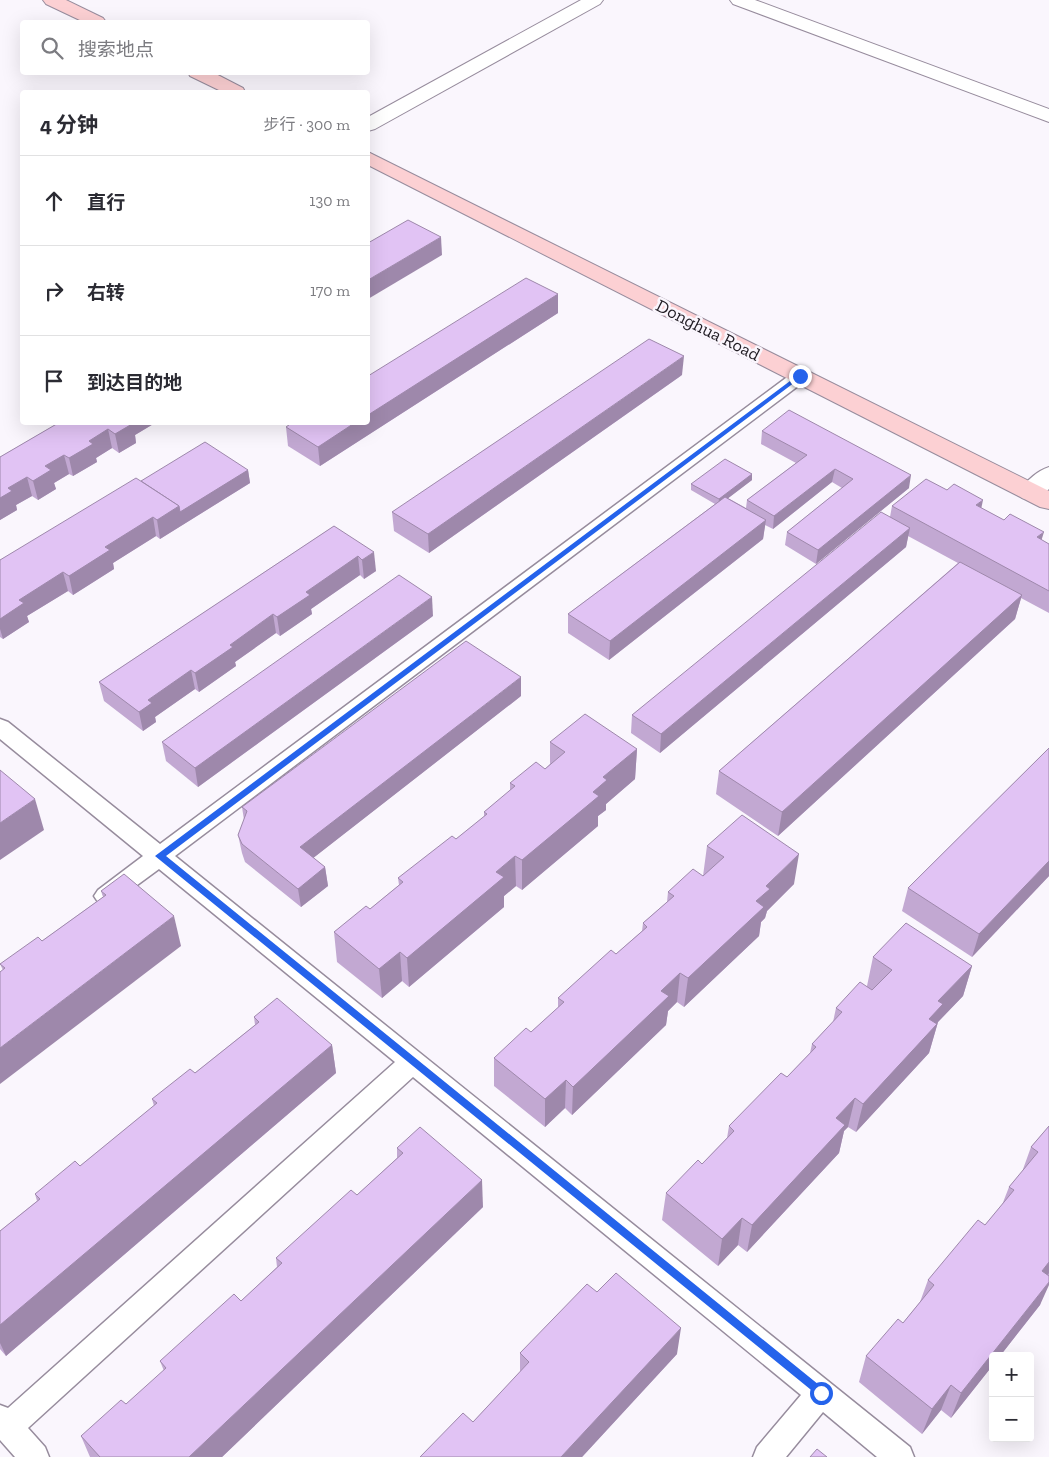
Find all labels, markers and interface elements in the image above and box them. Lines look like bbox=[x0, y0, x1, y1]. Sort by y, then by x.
search box bbox=[20, 20, 370, 75]
icon: search bbox=[38, 34, 66, 62]
text: 搜索地点 bbox=[78, 38, 154, 61]
text: 4 分钟 bbox=[40, 112, 98, 137]
text: 步行 · 300 m bbox=[264, 115, 350, 134]
icon: ahead bbox=[40, 187, 68, 215]
text: 直行 bbox=[87, 191, 125, 214]
text: 130 m bbox=[309, 191, 350, 210]
icon: right bbox=[40, 277, 68, 305]
text: 右转 bbox=[87, 281, 125, 304]
text: 170 m bbox=[310, 281, 350, 300]
street label: Donghua Road bbox=[652, 294, 764, 366]
route end bbox=[789, 365, 812, 388]
icon: arrive bbox=[40, 367, 68, 395]
text: 到达目的地 bbox=[87, 371, 182, 394]
map controls bbox=[989, 1352, 1034, 1442]
button: + bbox=[989, 1352, 1034, 1397]
route start bbox=[810, 1382, 833, 1405]
button: − bbox=[989, 1397, 1034, 1442]

